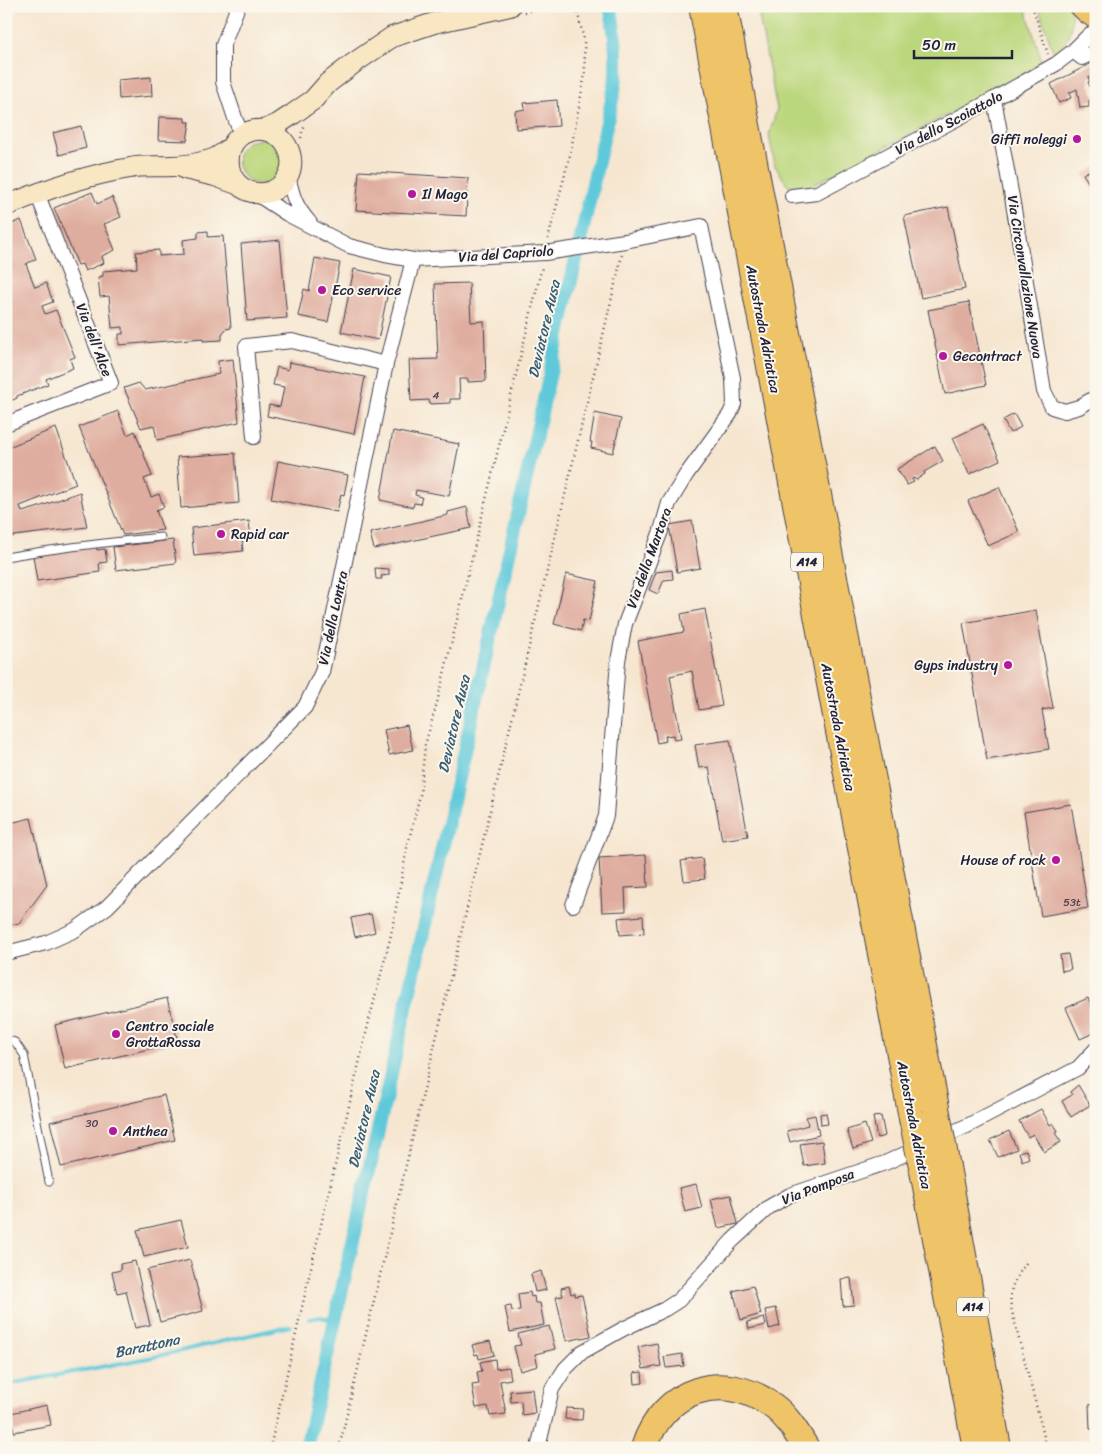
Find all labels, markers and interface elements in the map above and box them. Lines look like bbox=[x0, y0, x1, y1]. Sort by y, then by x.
scale bar bbox=[914, 28, 1012, 60]
text: 50 m bbox=[922, 32, 957, 58]
street label: Via dello Scoiattolo bbox=[891, 84, 1007, 162]
place label: Giffi noleggi bbox=[991, 127, 1068, 152]
marker: Giffi noleggi bbox=[1071, 133, 1083, 145]
place label: Il Mago bbox=[421, 182, 468, 207]
marker: Il Mago bbox=[406, 188, 418, 200]
street label: Via Circonvallazione Nuova bbox=[1000, 194, 1050, 360]
street label: Via del Capriolo bbox=[458, 238, 554, 270]
street label: Autostrada Adriatica bbox=[738, 262, 788, 396]
water label: Deviatore Ausa bbox=[520, 276, 568, 380]
place label: Eco service bbox=[332, 278, 401, 303]
marker: Eco service bbox=[316, 284, 328, 296]
street label: Via dell'Alce bbox=[68, 299, 120, 381]
place label: Gecontract bbox=[953, 344, 1023, 369]
marker: Gecontract bbox=[937, 350, 949, 362]
house number: 4 bbox=[433, 386, 440, 405]
street label: Via della Martora bbox=[619, 504, 679, 612]
place label: Rapid car bbox=[231, 522, 290, 547]
marker: Rapid car bbox=[215, 528, 227, 540]
road number: A14 bbox=[791, 552, 823, 572]
street label: Via della Lontra bbox=[311, 569, 355, 667]
place label: Gyps industry bbox=[914, 653, 999, 678]
marker: Gyps industry bbox=[1002, 659, 1014, 671]
street label: Autostrada Adriatica bbox=[813, 660, 863, 794]
water label: Deviatore Ausa bbox=[430, 671, 478, 775]
place label: House of rock bbox=[961, 848, 1047, 873]
marker: House of rock bbox=[1050, 854, 1062, 866]
house number: 53t bbox=[1063, 893, 1081, 912]
place label: Centro sociale GrottaRossa bbox=[126, 1014, 214, 1055]
marker: Centro sociale GrottaRossa bbox=[110, 1028, 122, 1040]
street label: Autostrada Adriatica bbox=[889, 1058, 939, 1192]
water label: Deviatore Ausa bbox=[340, 1066, 388, 1170]
house number: 30 bbox=[86, 1114, 99, 1133]
place label: Anthea bbox=[122, 1119, 168, 1144]
marker: Anthea bbox=[107, 1125, 119, 1137]
street label: Via Pomposa bbox=[778, 1161, 859, 1212]
road number: A14 bbox=[957, 1298, 989, 1316]
water label: Barattona bbox=[112, 1326, 183, 1366]

